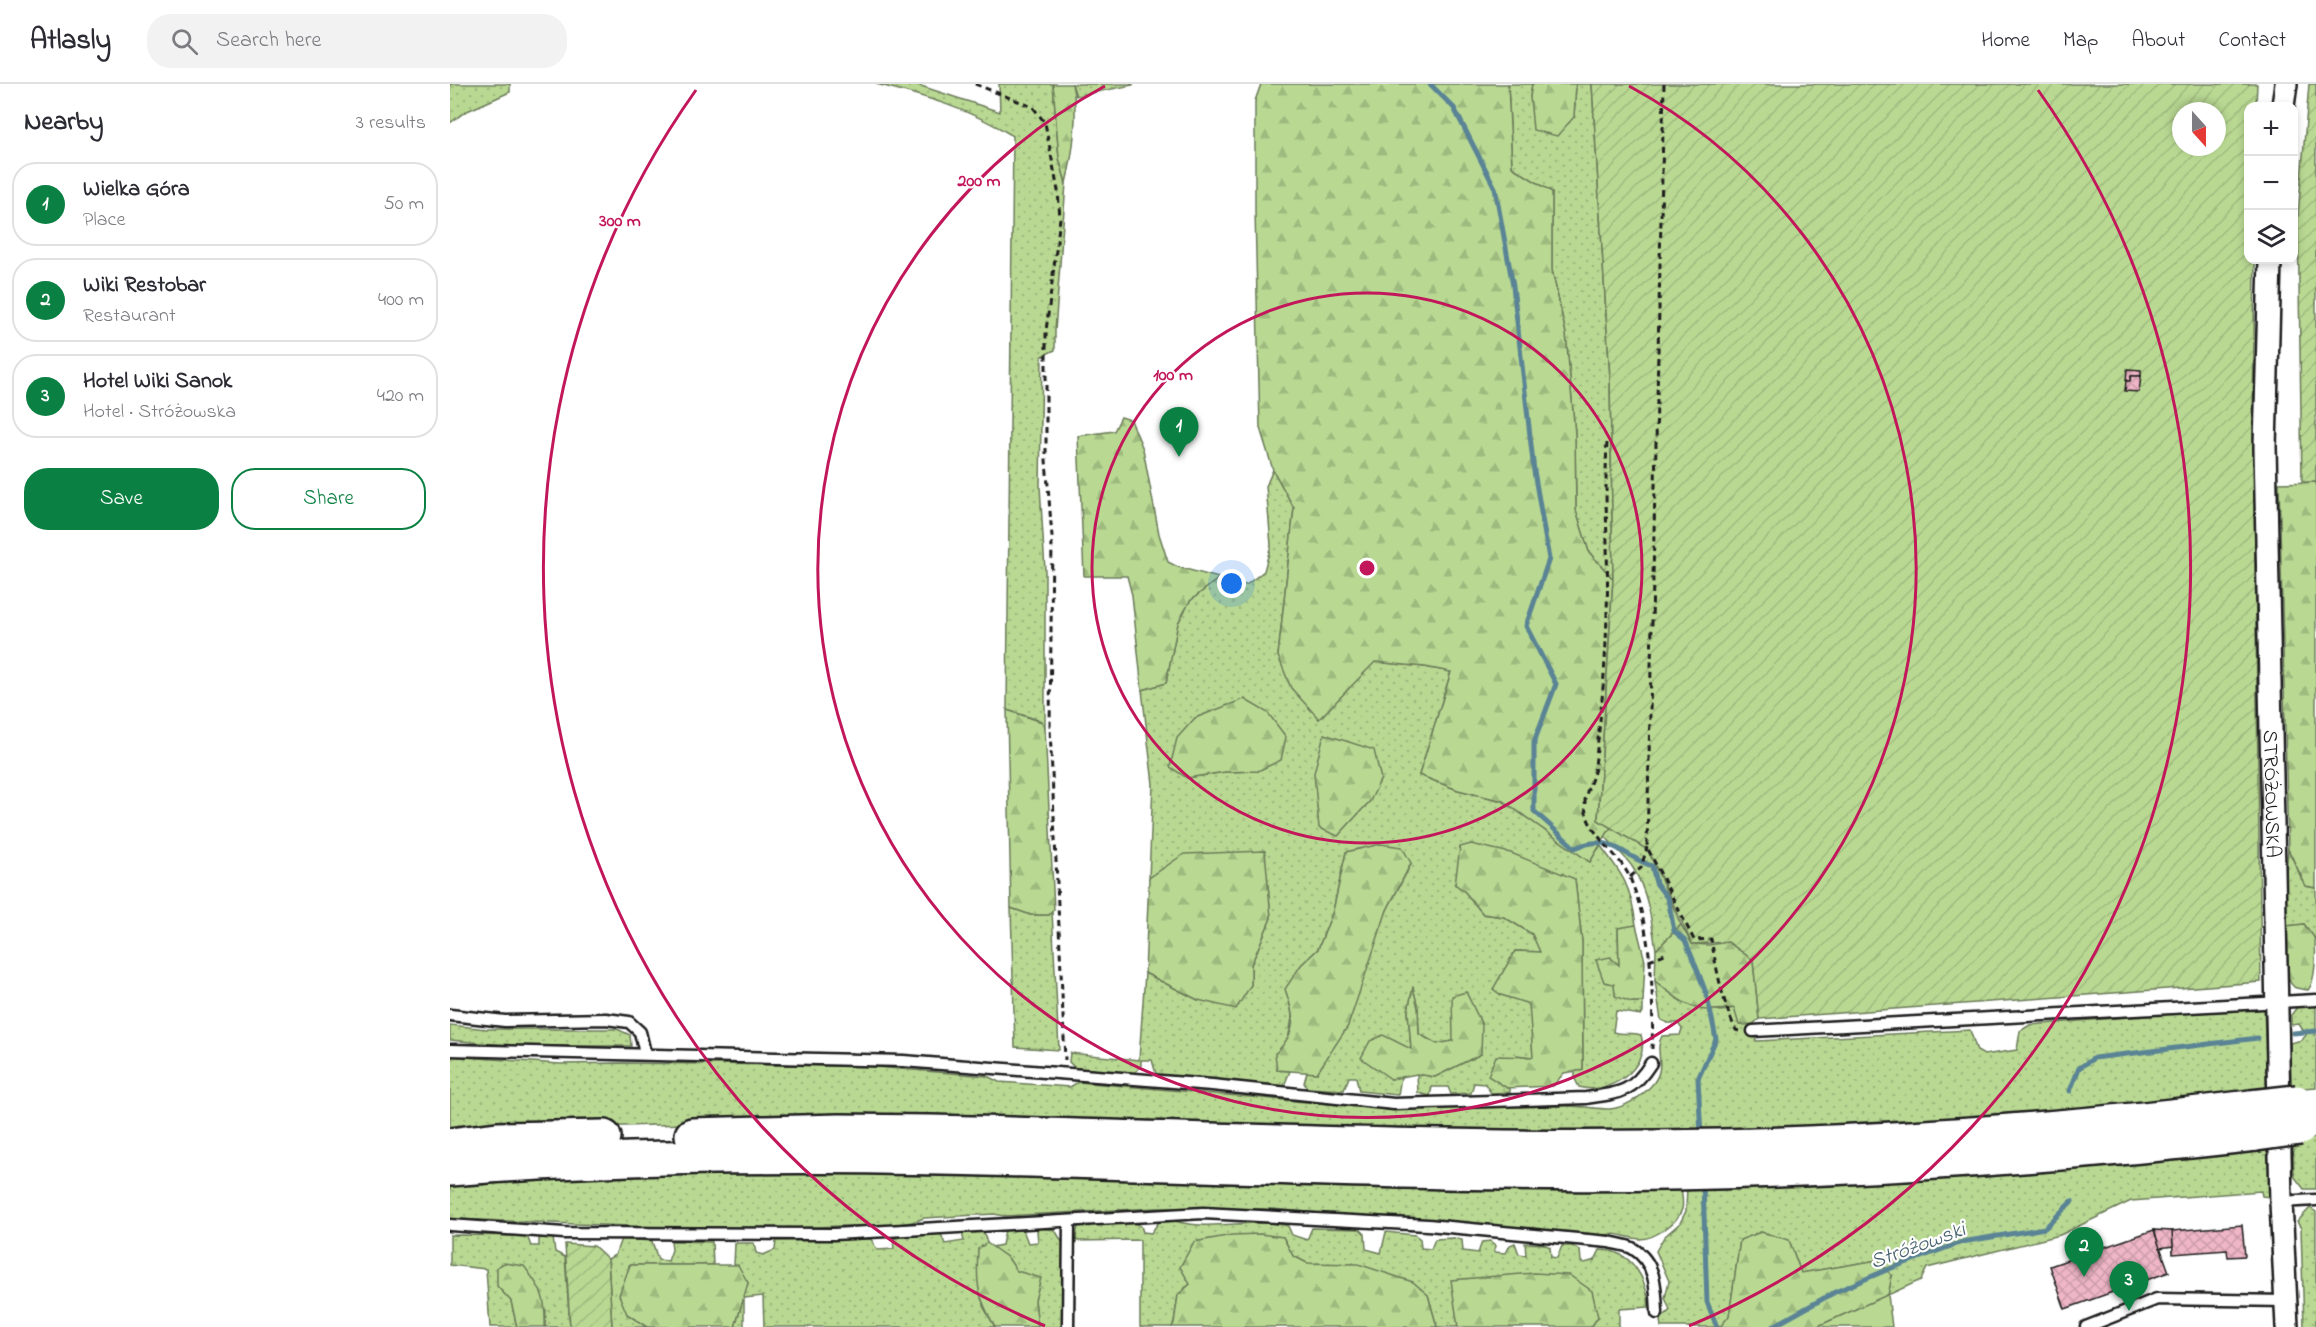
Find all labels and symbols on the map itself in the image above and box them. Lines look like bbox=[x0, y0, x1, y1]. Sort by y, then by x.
north arrow bbox=[2172, 102, 2226, 156]
text: 200 m bbox=[957, 169, 1001, 195]
text: 300 m bbox=[598, 209, 641, 235]
text: 100 m bbox=[1153, 363, 1193, 389]
pin: 1 bbox=[1160, 408, 1198, 457]
centre of rings bbox=[1357, 558, 1377, 578]
your location bbox=[1217, 569, 1246, 598]
street label: STRÓŻOWSKA bbox=[2254, 730, 2287, 858]
water label: Stróżowski bbox=[1866, 1214, 1972, 1279]
pin: 2 bbox=[2064, 1228, 2104, 1277]
pin: 3 bbox=[2110, 1262, 2148, 1311]

